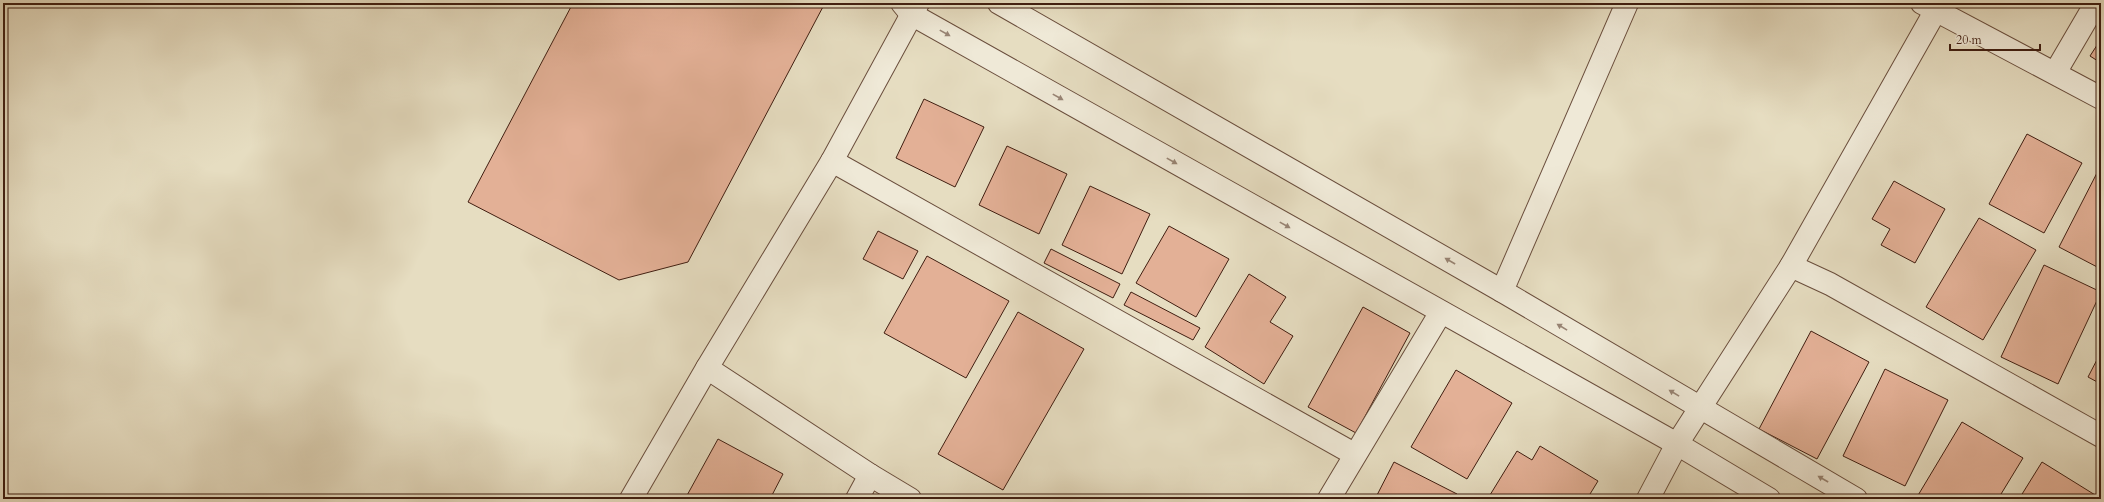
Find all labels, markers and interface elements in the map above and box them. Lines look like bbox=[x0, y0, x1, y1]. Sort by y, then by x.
scale bar bbox=[1950, 26, 2040, 52]
one-way arrow bbox=[939, 30, 951, 37]
text: 20 m bbox=[1956, 32, 1983, 48]
one-way arrow bbox=[1052, 94, 1064, 100]
one-way arrow bbox=[1166, 157, 1177, 164]
one-way arrow bbox=[1279, 221, 1291, 228]
one-way arrow bbox=[1444, 258, 1456, 265]
one-way arrow bbox=[1556, 323, 1568, 330]
one-way arrow bbox=[1668, 389, 1680, 396]
one-way arrow bbox=[1817, 476, 1829, 483]

